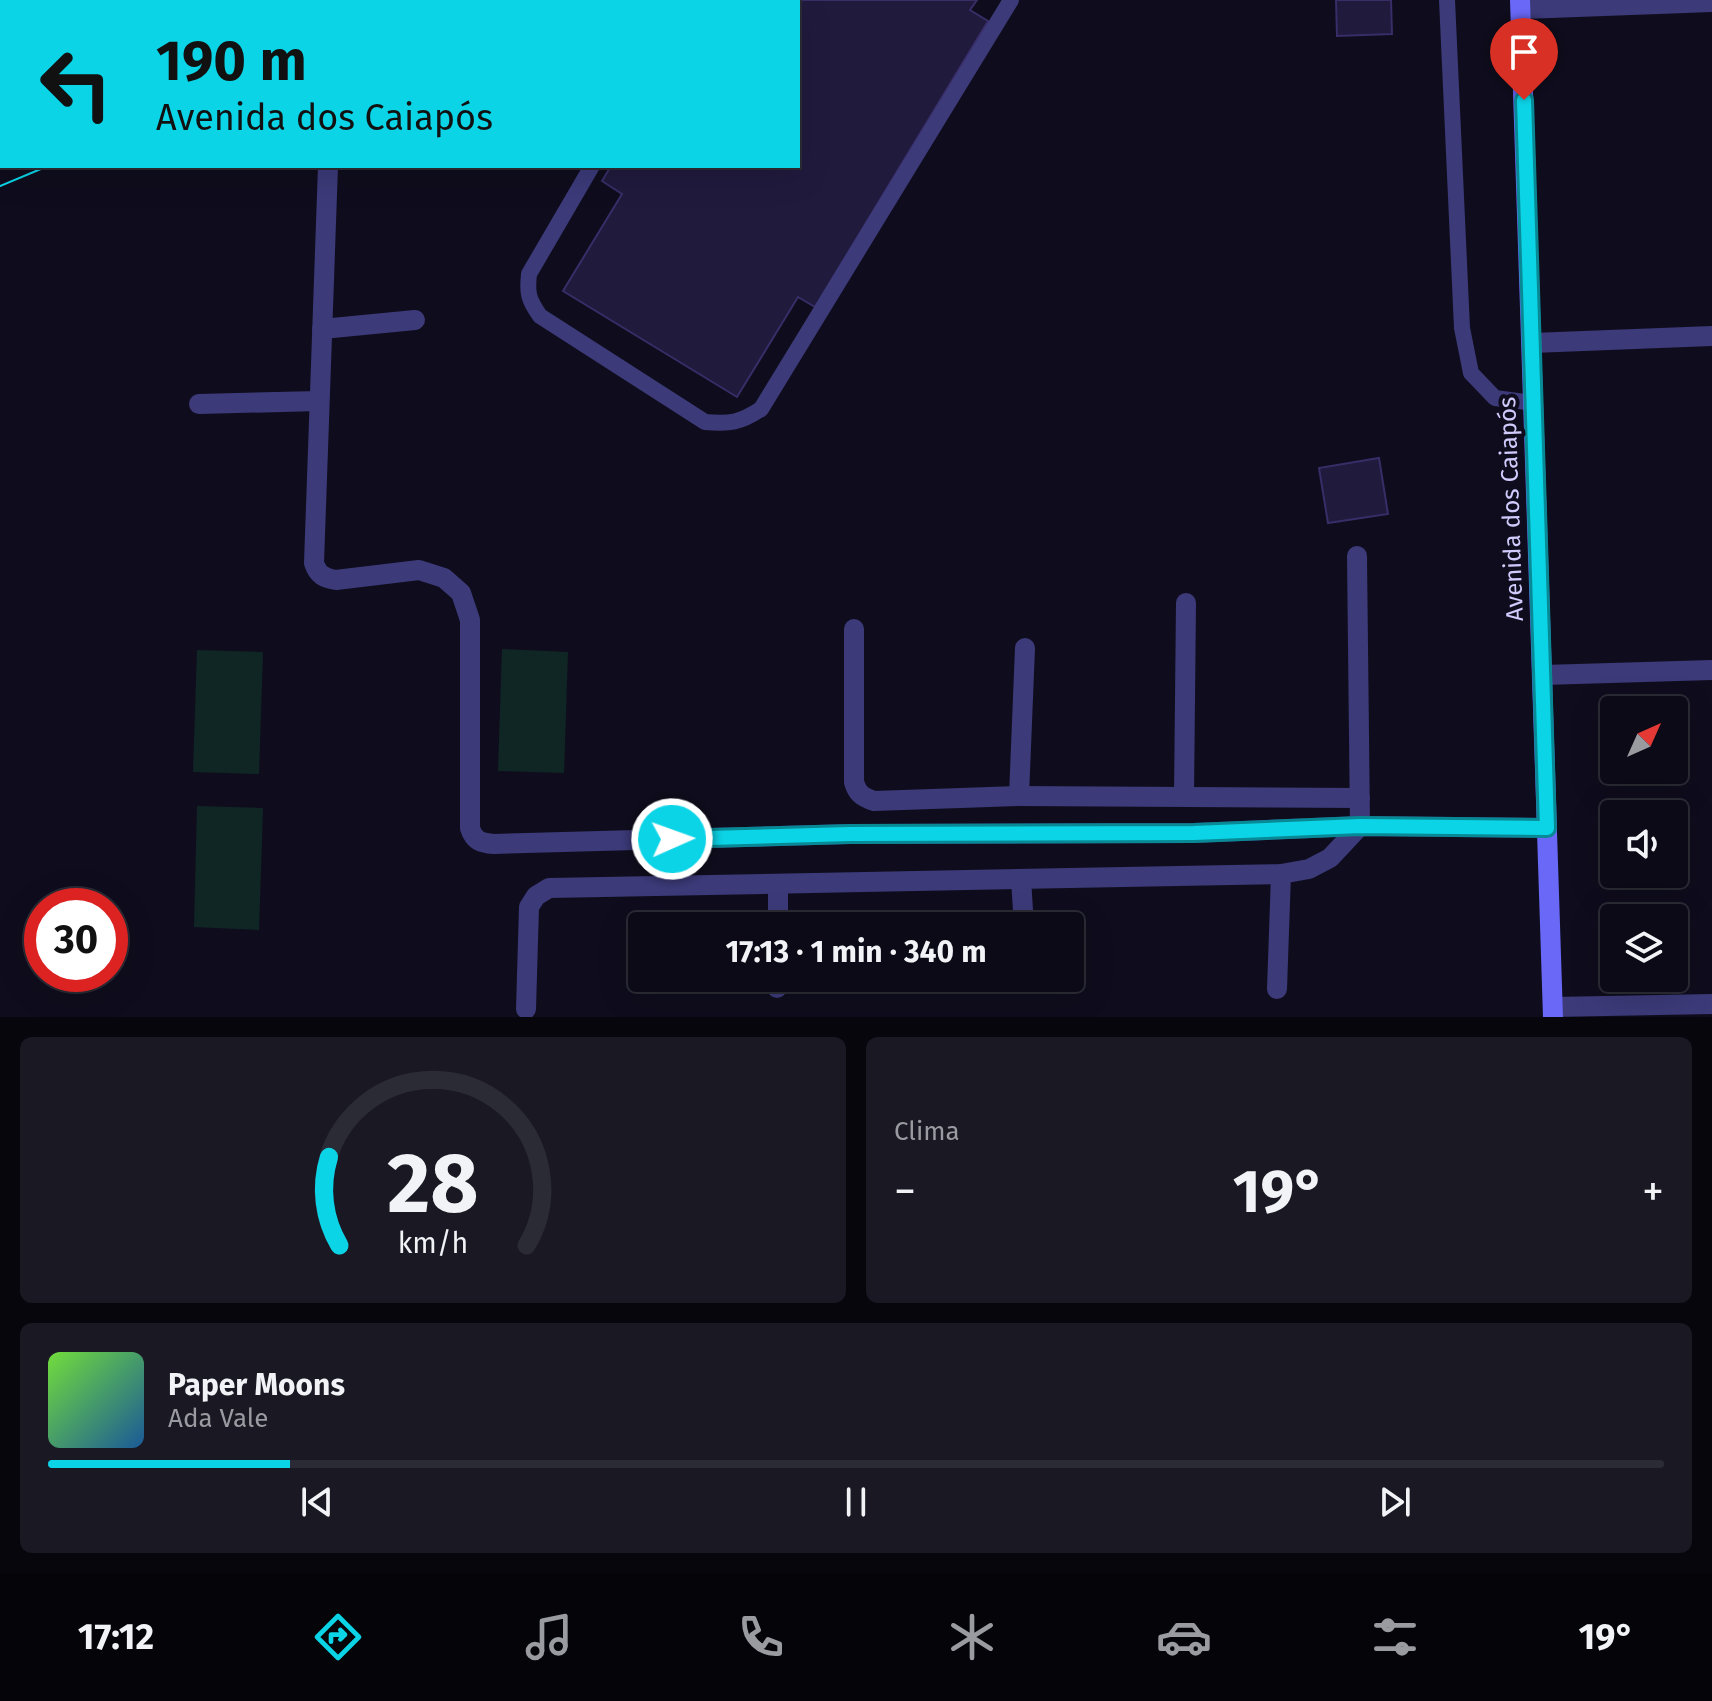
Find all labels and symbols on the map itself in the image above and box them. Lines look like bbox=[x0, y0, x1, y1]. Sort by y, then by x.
pin bbox=[1490, 18, 1558, 100]
street label: Avenida dos Caiapós bbox=[1493, 396, 1529, 622]
north arrow bbox=[1600, 696, 1688, 784]
position arrow bbox=[630, 797, 714, 881]
speed limit sign: 30 bbox=[24, 888, 128, 992]

